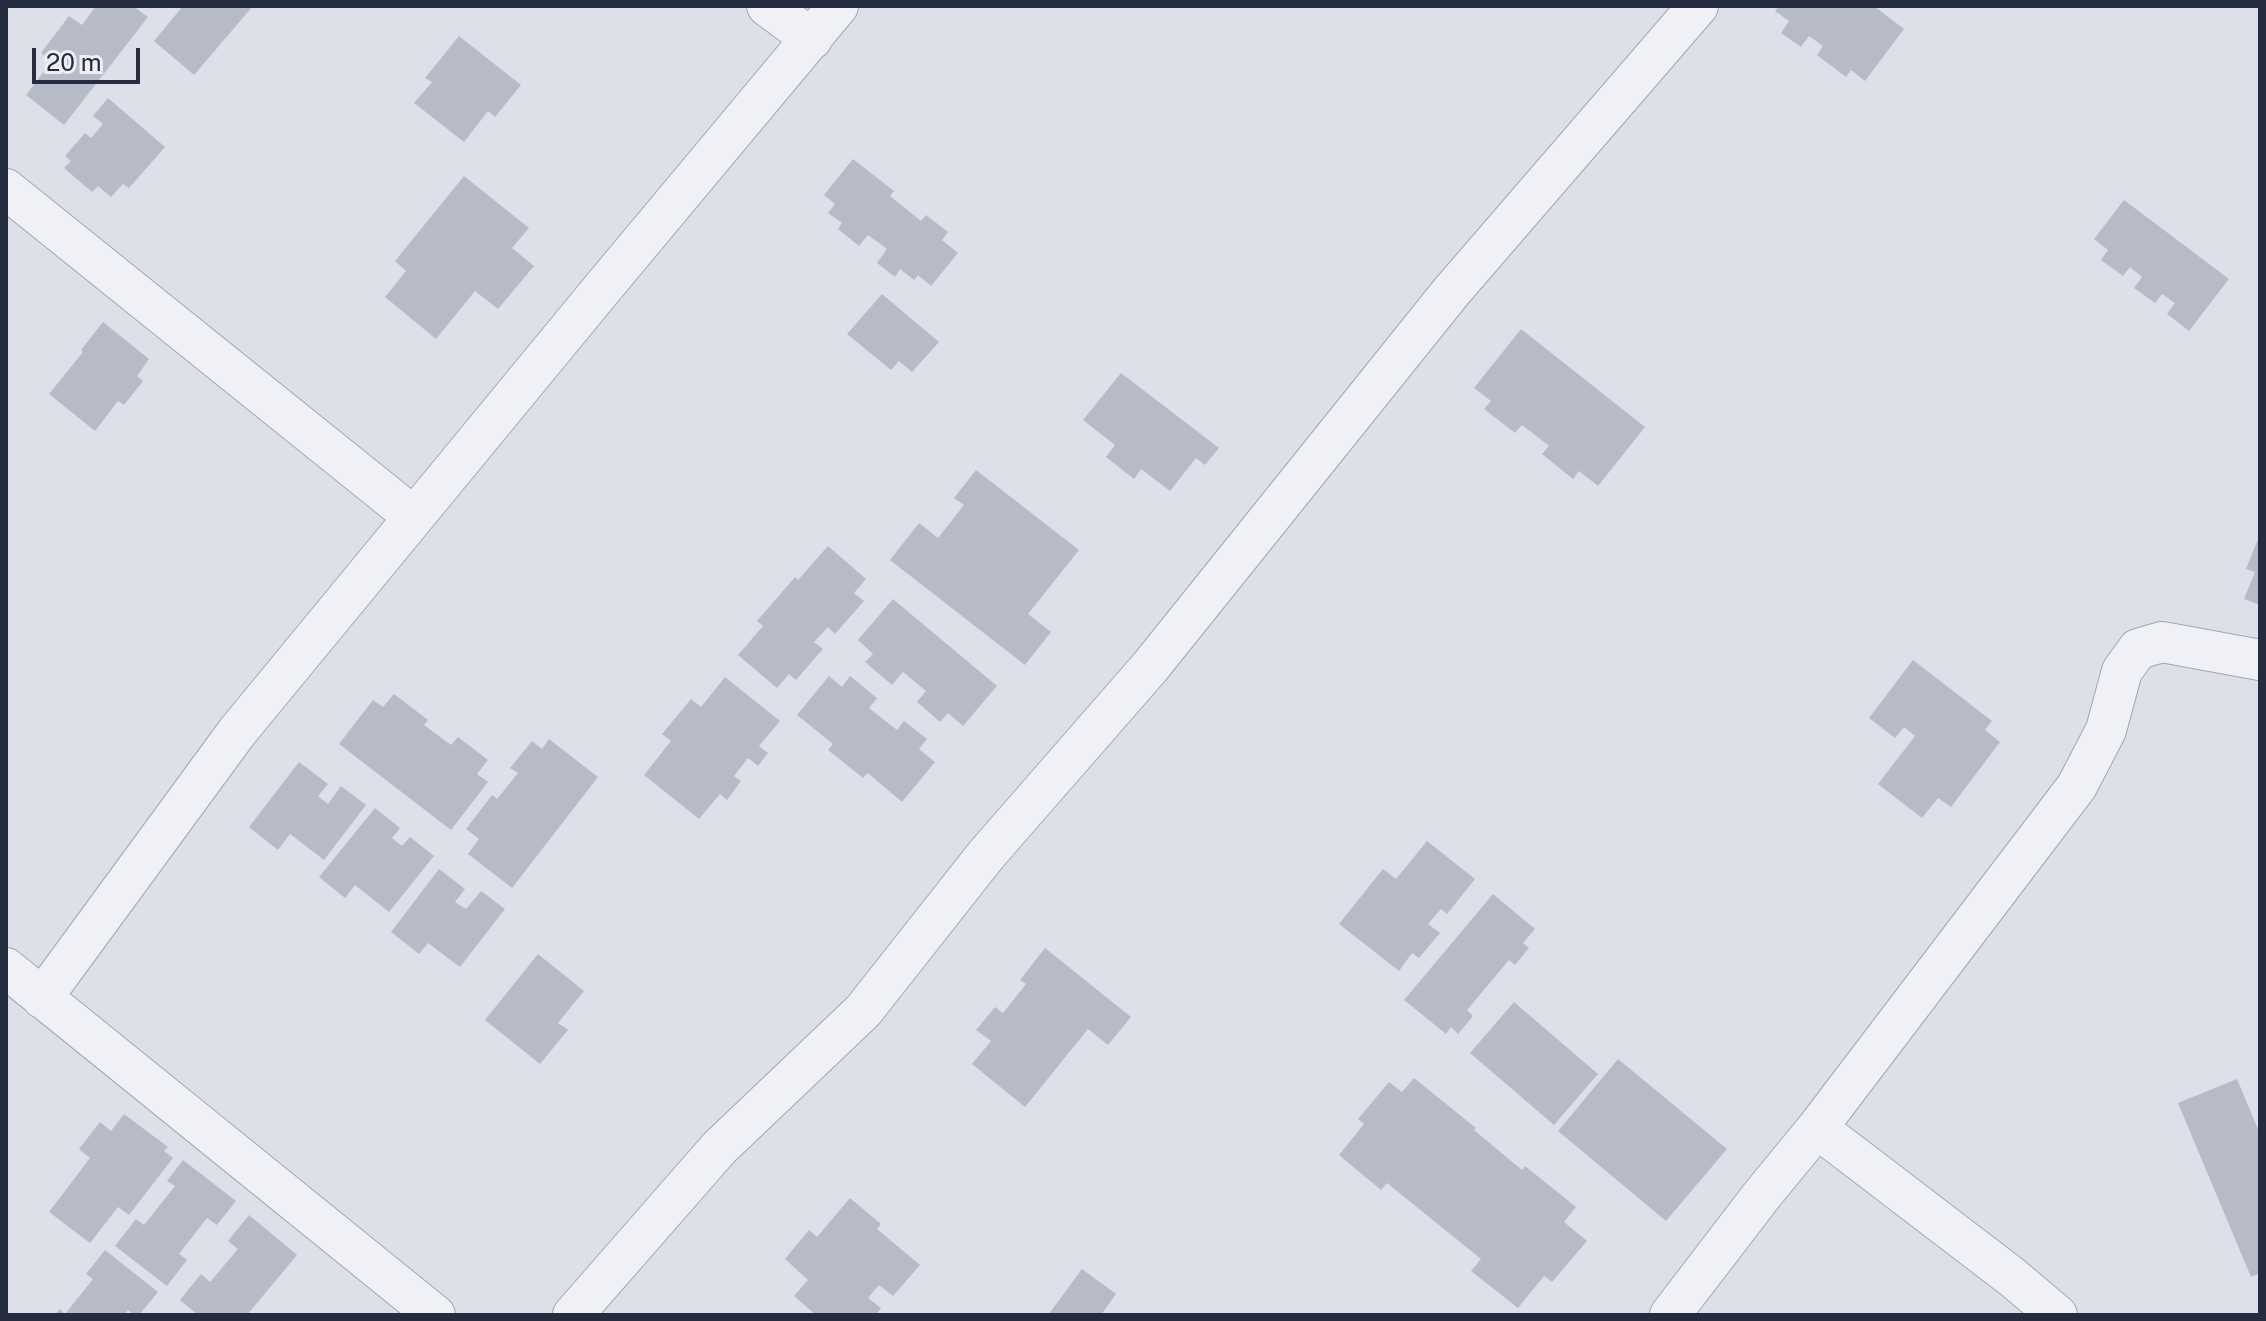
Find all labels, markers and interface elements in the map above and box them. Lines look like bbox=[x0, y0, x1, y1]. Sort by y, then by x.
scale bar bbox=[36, 32, 144, 82]
text: 20 m bbox=[46, 48, 102, 76]

